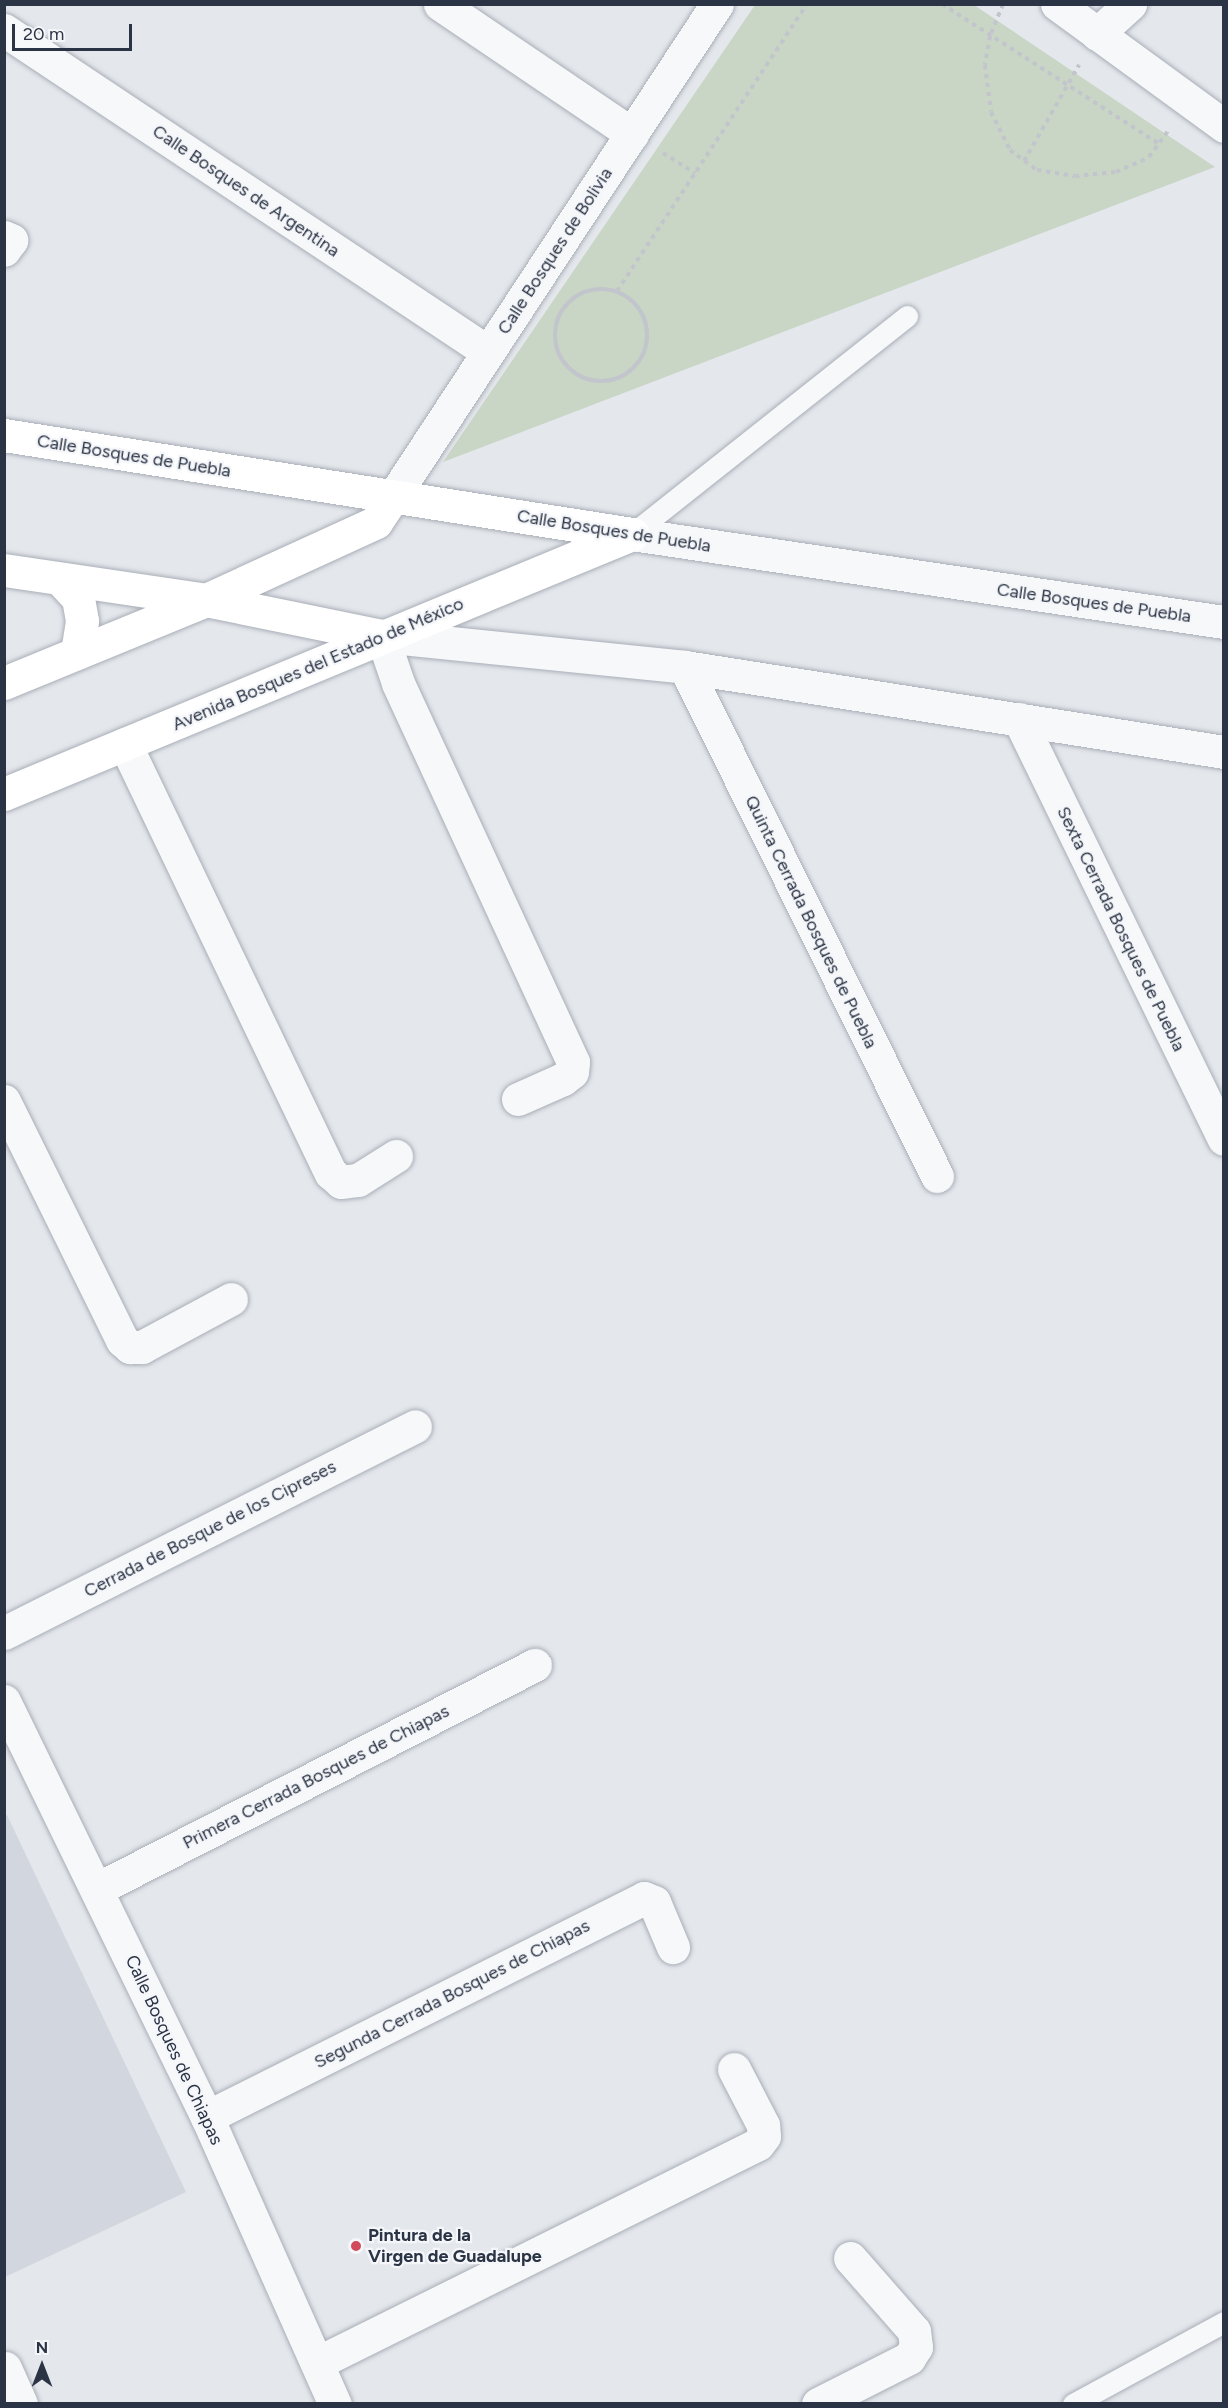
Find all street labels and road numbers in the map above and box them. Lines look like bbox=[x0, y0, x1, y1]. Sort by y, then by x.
street label: Calle Bosques de Argentina bbox=[148, 120, 344, 262]
street label: Calle Bosques de Bolivia bbox=[493, 164, 617, 338]
street label: Calle Bosques de Puebla bbox=[36, 430, 232, 482]
street label: Calle Bosques de Puebla bbox=[516, 505, 712, 557]
street label: Calle Bosques de Puebla bbox=[995, 579, 1193, 627]
street label: Avenida Bosques del Estado de México bbox=[169, 593, 467, 735]
street label: Quinta Cerrada Bosques de Puebla bbox=[740, 792, 882, 1052]
street label: Sexta Cerrada Bosques de Puebla bbox=[1052, 803, 1190, 1055]
street label: Cerrada de Bosque de los Cipreses bbox=[80, 1456, 340, 1602]
street label: Primera Cerrada Bosques de Chiapas bbox=[179, 1700, 453, 1854]
street label: Segunda Cerrada Bosques de Chiapas bbox=[311, 1915, 593, 2073]
street label: Calle Bosques de Chiapas bbox=[121, 1952, 227, 2148]

